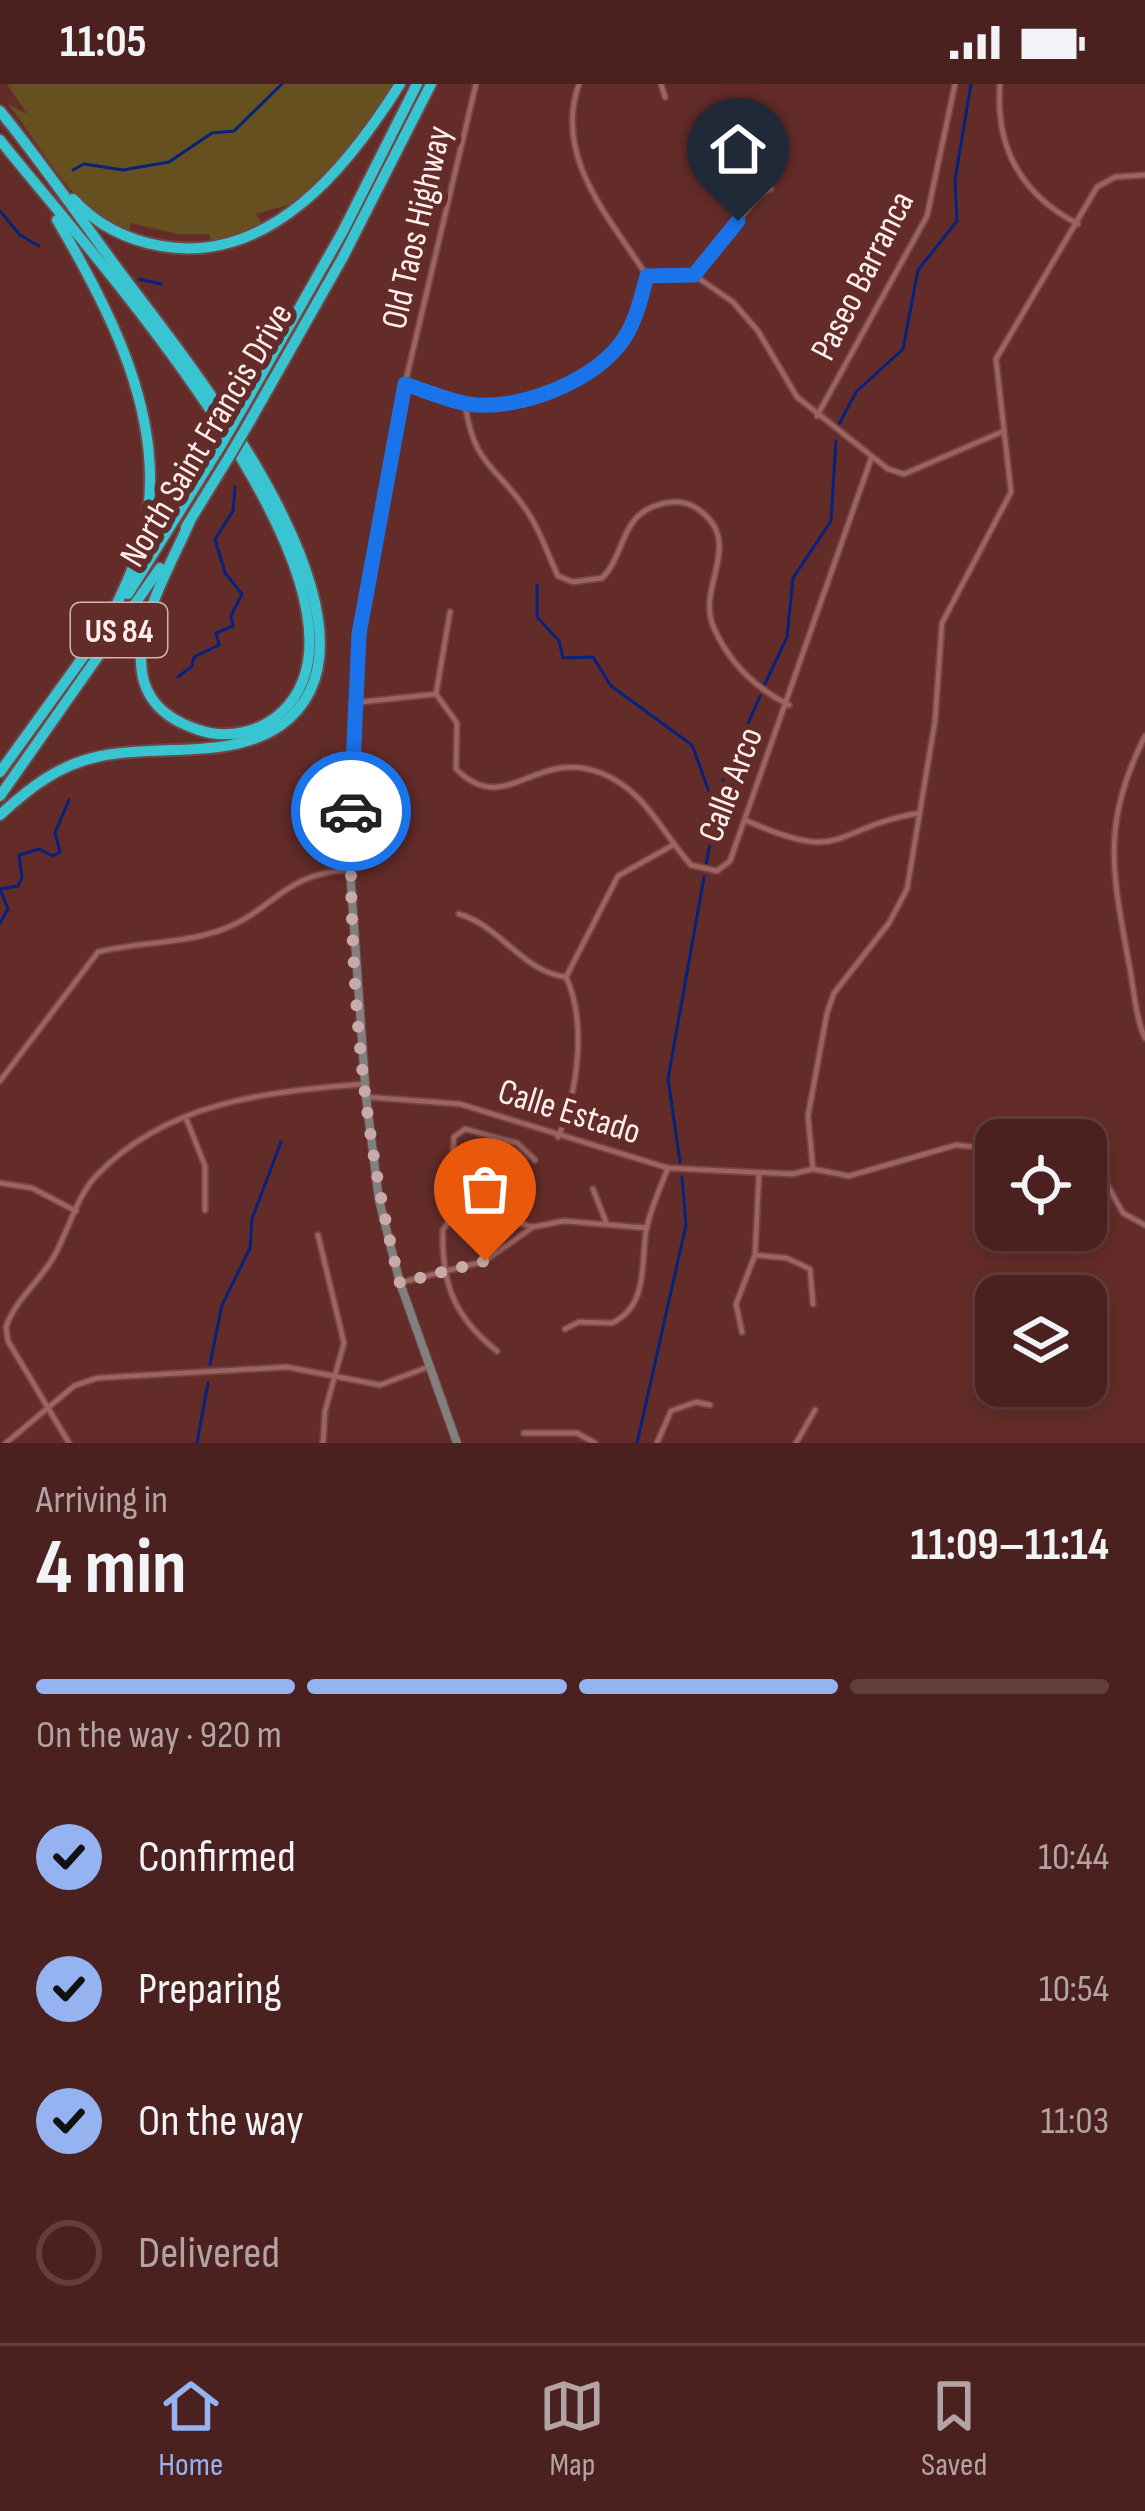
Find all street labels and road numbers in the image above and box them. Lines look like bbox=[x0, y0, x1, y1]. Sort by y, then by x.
street label: Old Taos Highway bbox=[373, 122, 462, 333]
street label: Paseo Barranca bbox=[802, 184, 924, 368]
street label: North Saint Francis Drive bbox=[112, 296, 303, 575]
road number: US 84 bbox=[71, 603, 167, 657]
street label: Calle Arco bbox=[690, 721, 773, 848]
street label: Calle Estado bbox=[493, 1070, 646, 1154]

